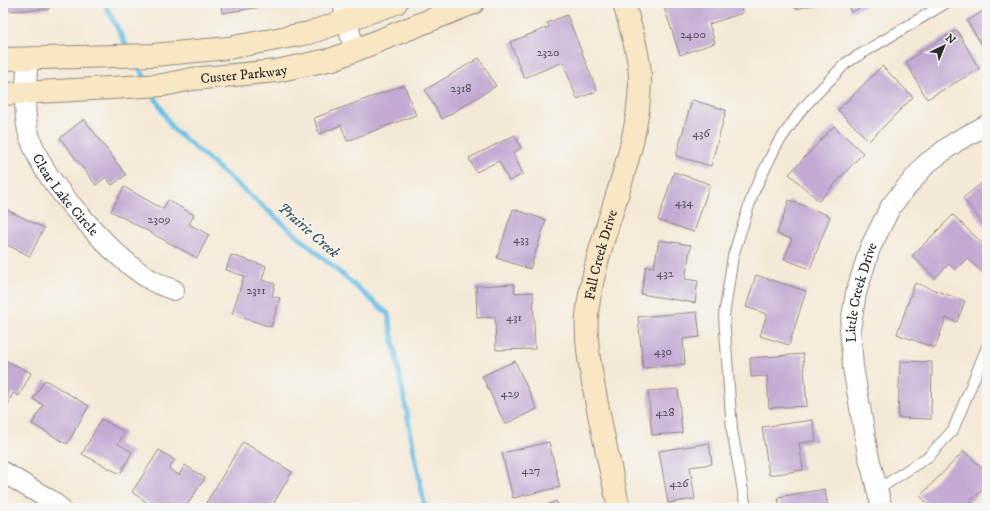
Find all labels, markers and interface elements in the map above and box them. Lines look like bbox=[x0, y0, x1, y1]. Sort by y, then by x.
north arrow bbox=[924, 26, 964, 66]
house number: 2400 bbox=[680, 27, 706, 42]
text: N bbox=[942, 31, 958, 48]
house number: 2320 bbox=[537, 45, 559, 60]
street label: Custer Parkway bbox=[200, 61, 289, 88]
house number: 2318 bbox=[451, 81, 471, 96]
house number: 436 bbox=[692, 126, 711, 141]
street label: Clear Lake Circle bbox=[28, 151, 102, 240]
house number: 434 bbox=[675, 195, 694, 210]
water label: Prairie Creek bbox=[274, 199, 344, 263]
street label: Fall Creek Drive bbox=[581, 207, 622, 301]
house number: 2309 bbox=[148, 212, 170, 227]
house number: 433 bbox=[513, 232, 529, 247]
street label: Little Creek Drive bbox=[842, 239, 882, 343]
house number: 432 bbox=[656, 266, 674, 281]
house number: 2311 bbox=[246, 283, 266, 298]
house number: 431 bbox=[506, 310, 522, 325]
house number: 430 bbox=[654, 344, 672, 359]
house number: 429 bbox=[501, 386, 519, 401]
house number: 428 bbox=[656, 405, 674, 420]
house number: 427 bbox=[522, 463, 540, 478]
house number: 426 bbox=[669, 476, 689, 491]

